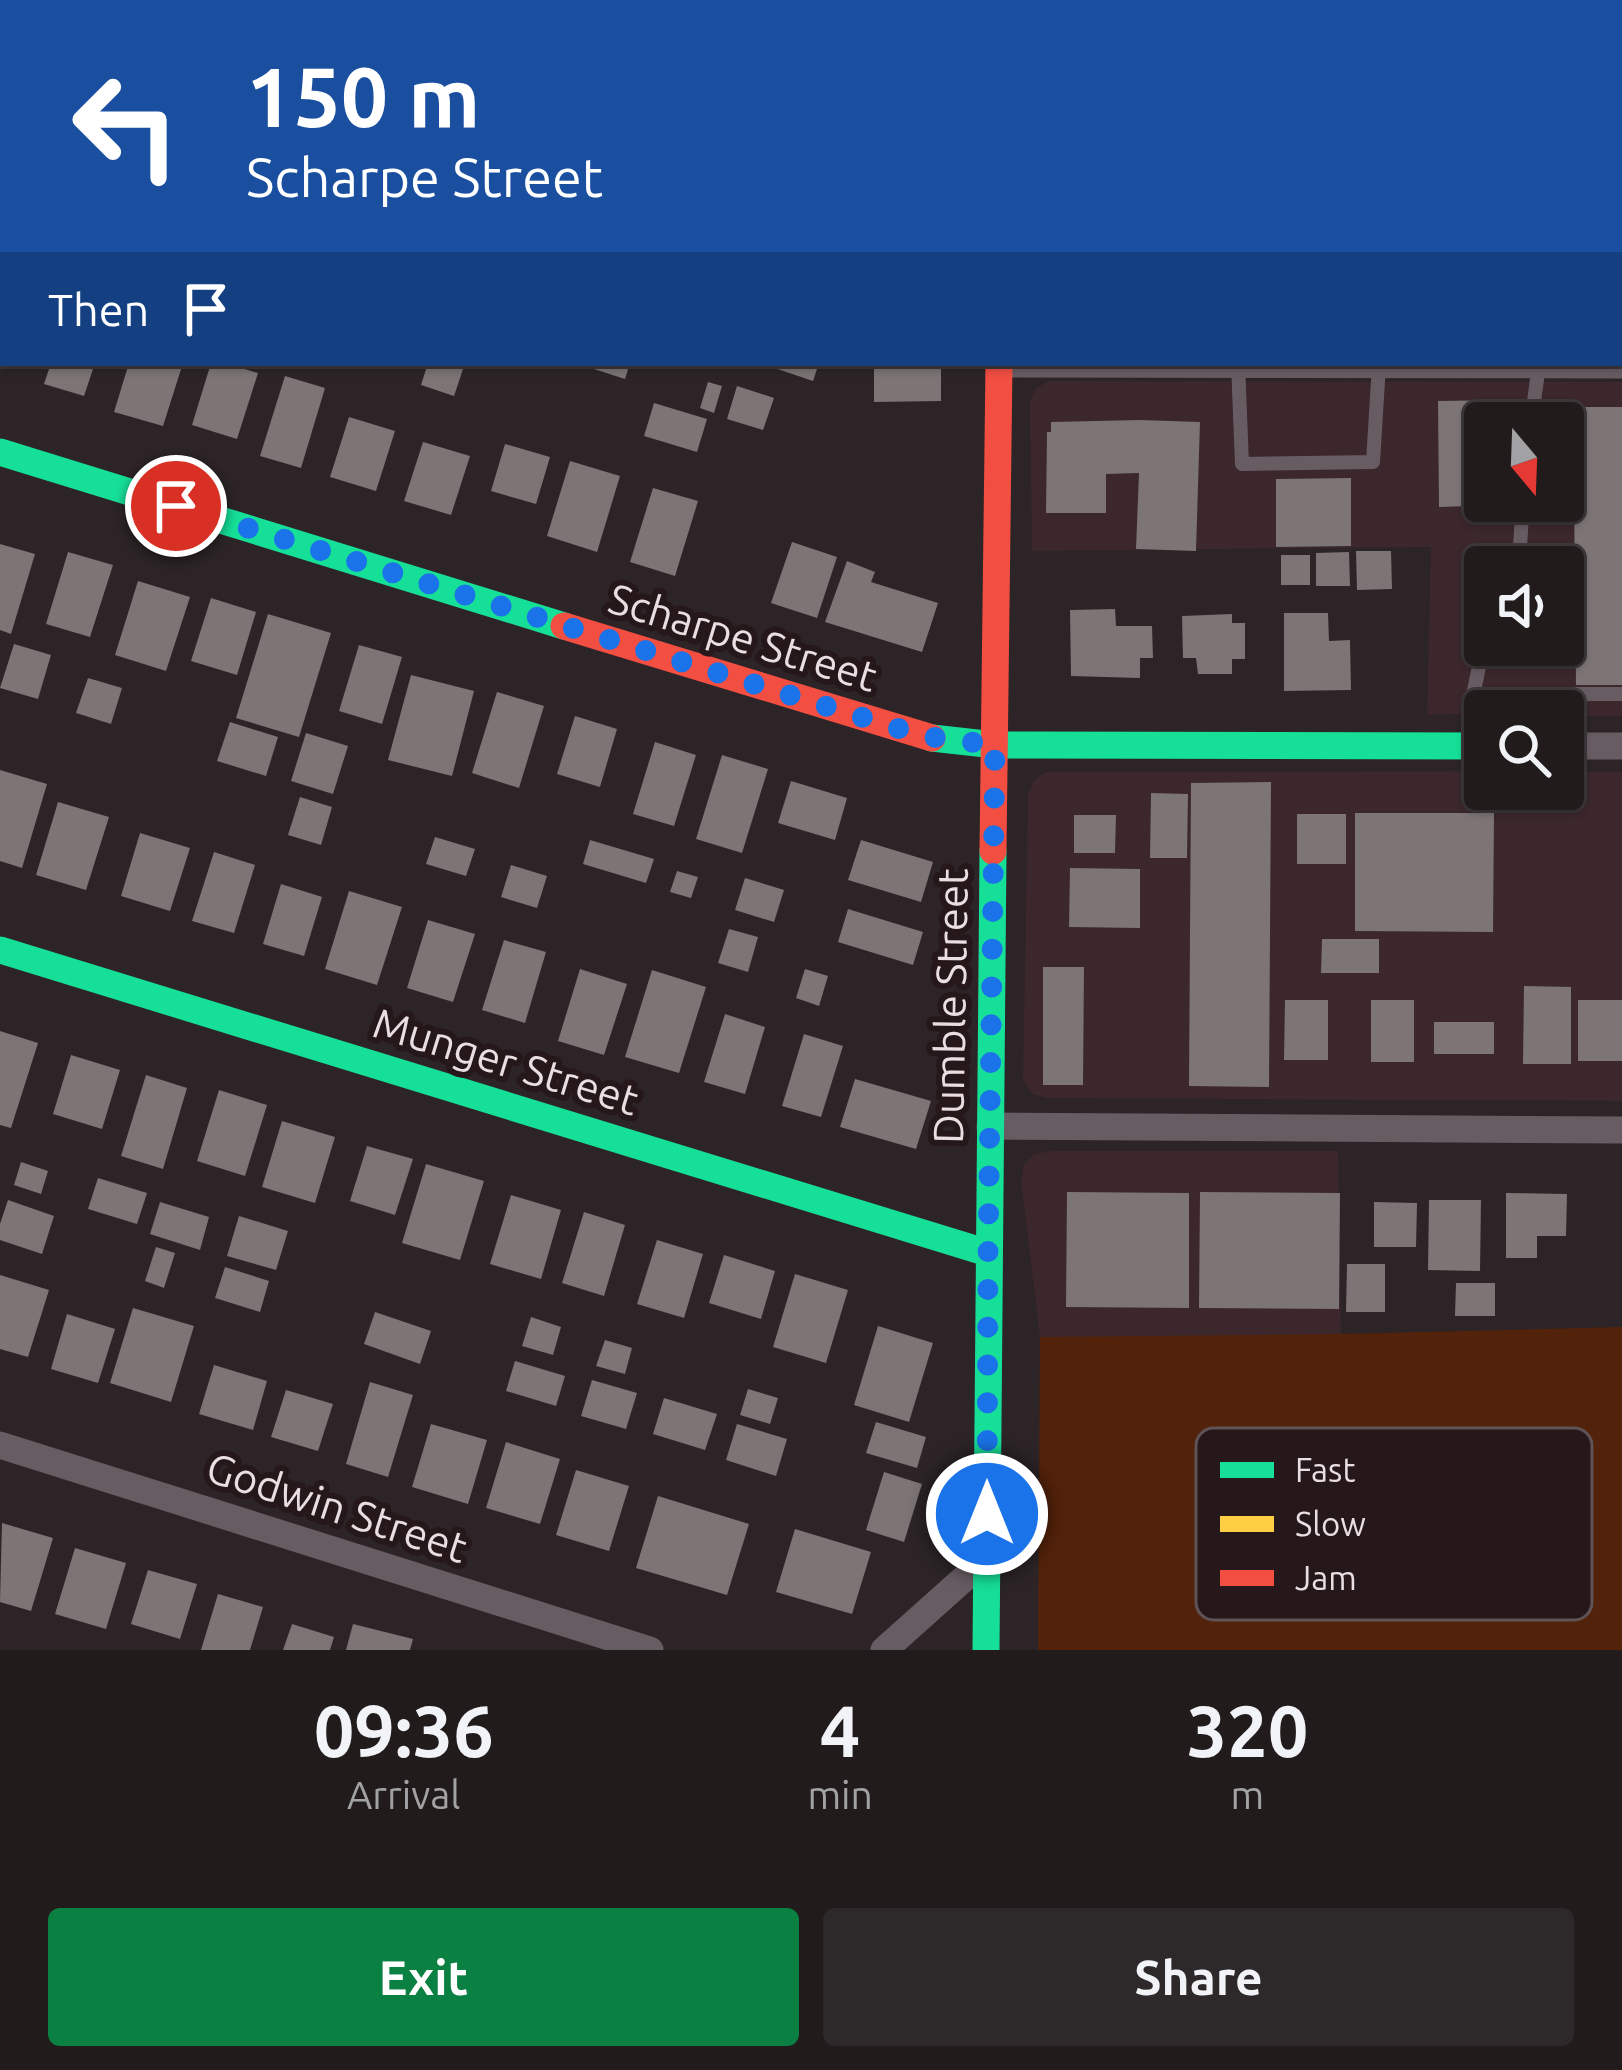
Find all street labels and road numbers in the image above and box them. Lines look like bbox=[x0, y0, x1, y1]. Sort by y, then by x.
street label: Scharpe Street bbox=[603, 574, 883, 700]
street label: Dumble Street bbox=[924, 868, 976, 1144]
street label: Munger Street bbox=[368, 998, 644, 1124]
street label: Godwin Street bbox=[201, 1443, 473, 1571]

